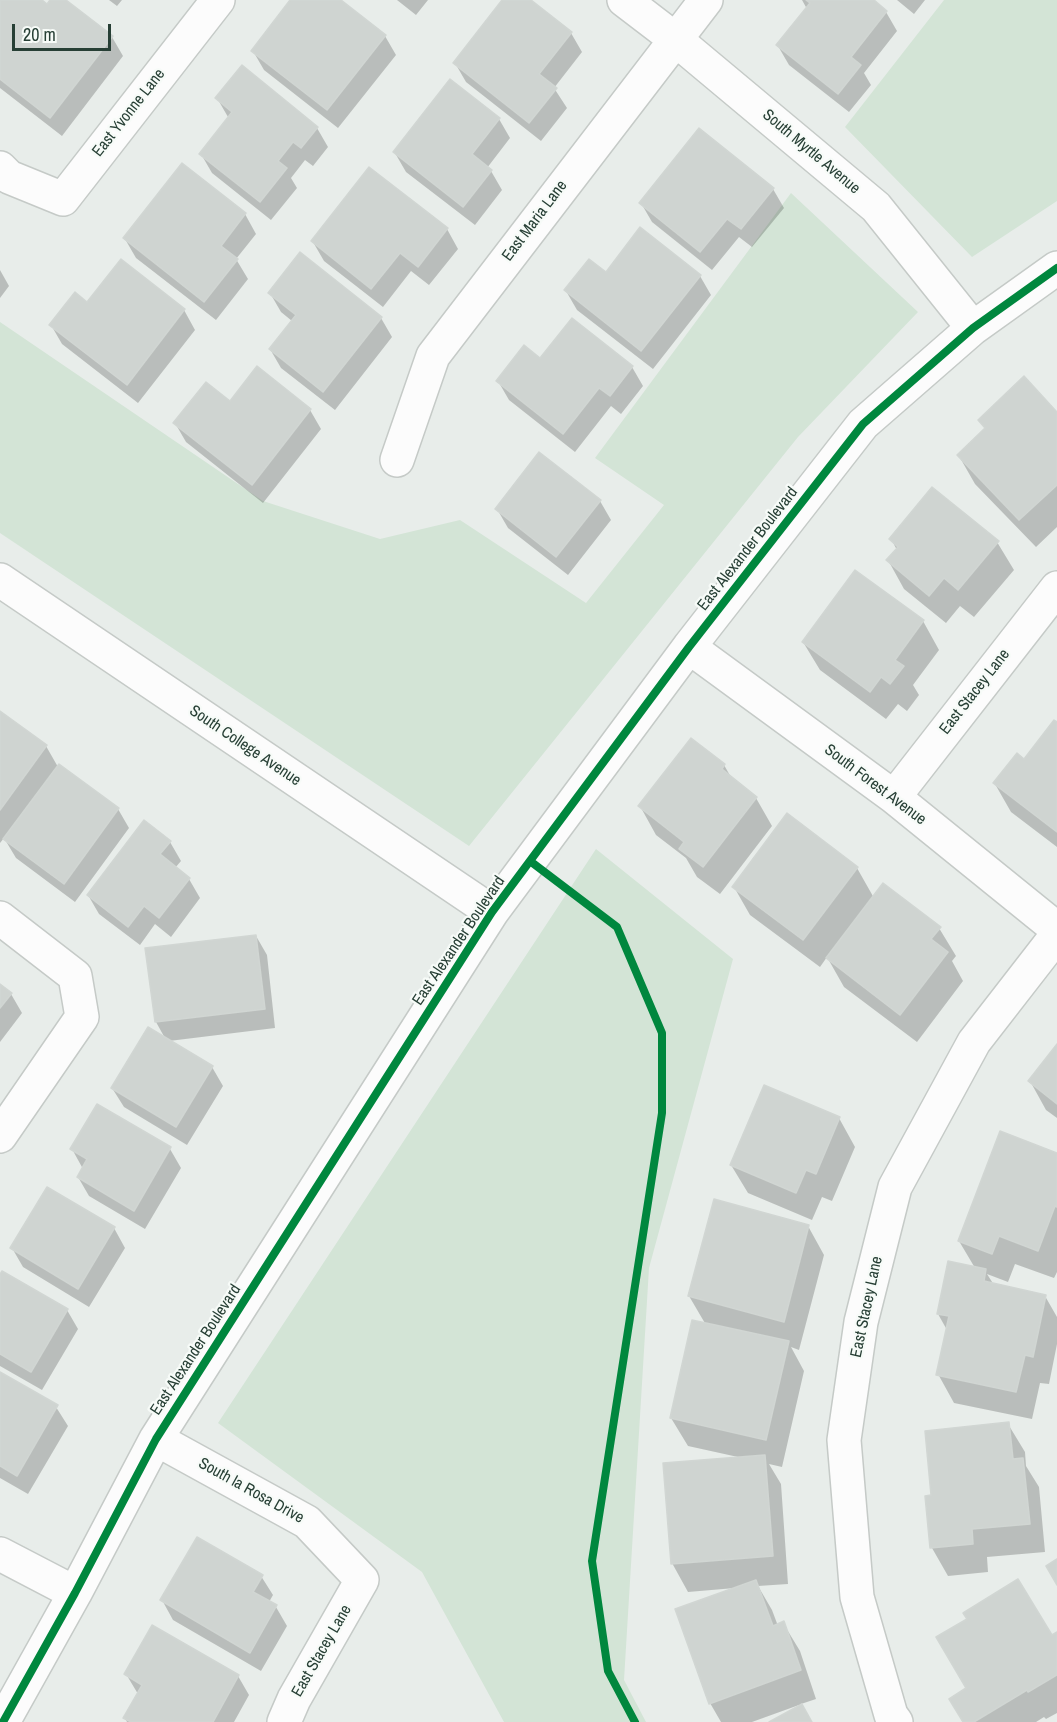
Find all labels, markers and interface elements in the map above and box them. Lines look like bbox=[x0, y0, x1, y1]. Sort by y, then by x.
scale bar bbox=[15, 12, 114, 50]
text: 20 m bbox=[23, 22, 56, 47]
street label: East Yvonne Lane bbox=[89, 65, 169, 161]
street label: South Myrtle Avenue bbox=[758, 106, 864, 198]
street label: East Maria Lane bbox=[498, 177, 572, 265]
street label: East Alexander Boulevard bbox=[694, 483, 802, 615]
street label: East Stacey Lane bbox=[936, 646, 1014, 738]
street label: South College Avenue bbox=[186, 702, 304, 790]
street label: South Forest Avenue bbox=[820, 741, 930, 829]
street label: East Alexander Boulevard bbox=[409, 873, 509, 1009]
street label: East Stacey Lane bbox=[847, 1255, 887, 1359]
street label: East Alexander Boulevard bbox=[147, 1281, 245, 1419]
street label: South la Rosa Drive bbox=[195, 1454, 307, 1528]
street label: East Stacey Lane bbox=[288, 1602, 356, 1700]

